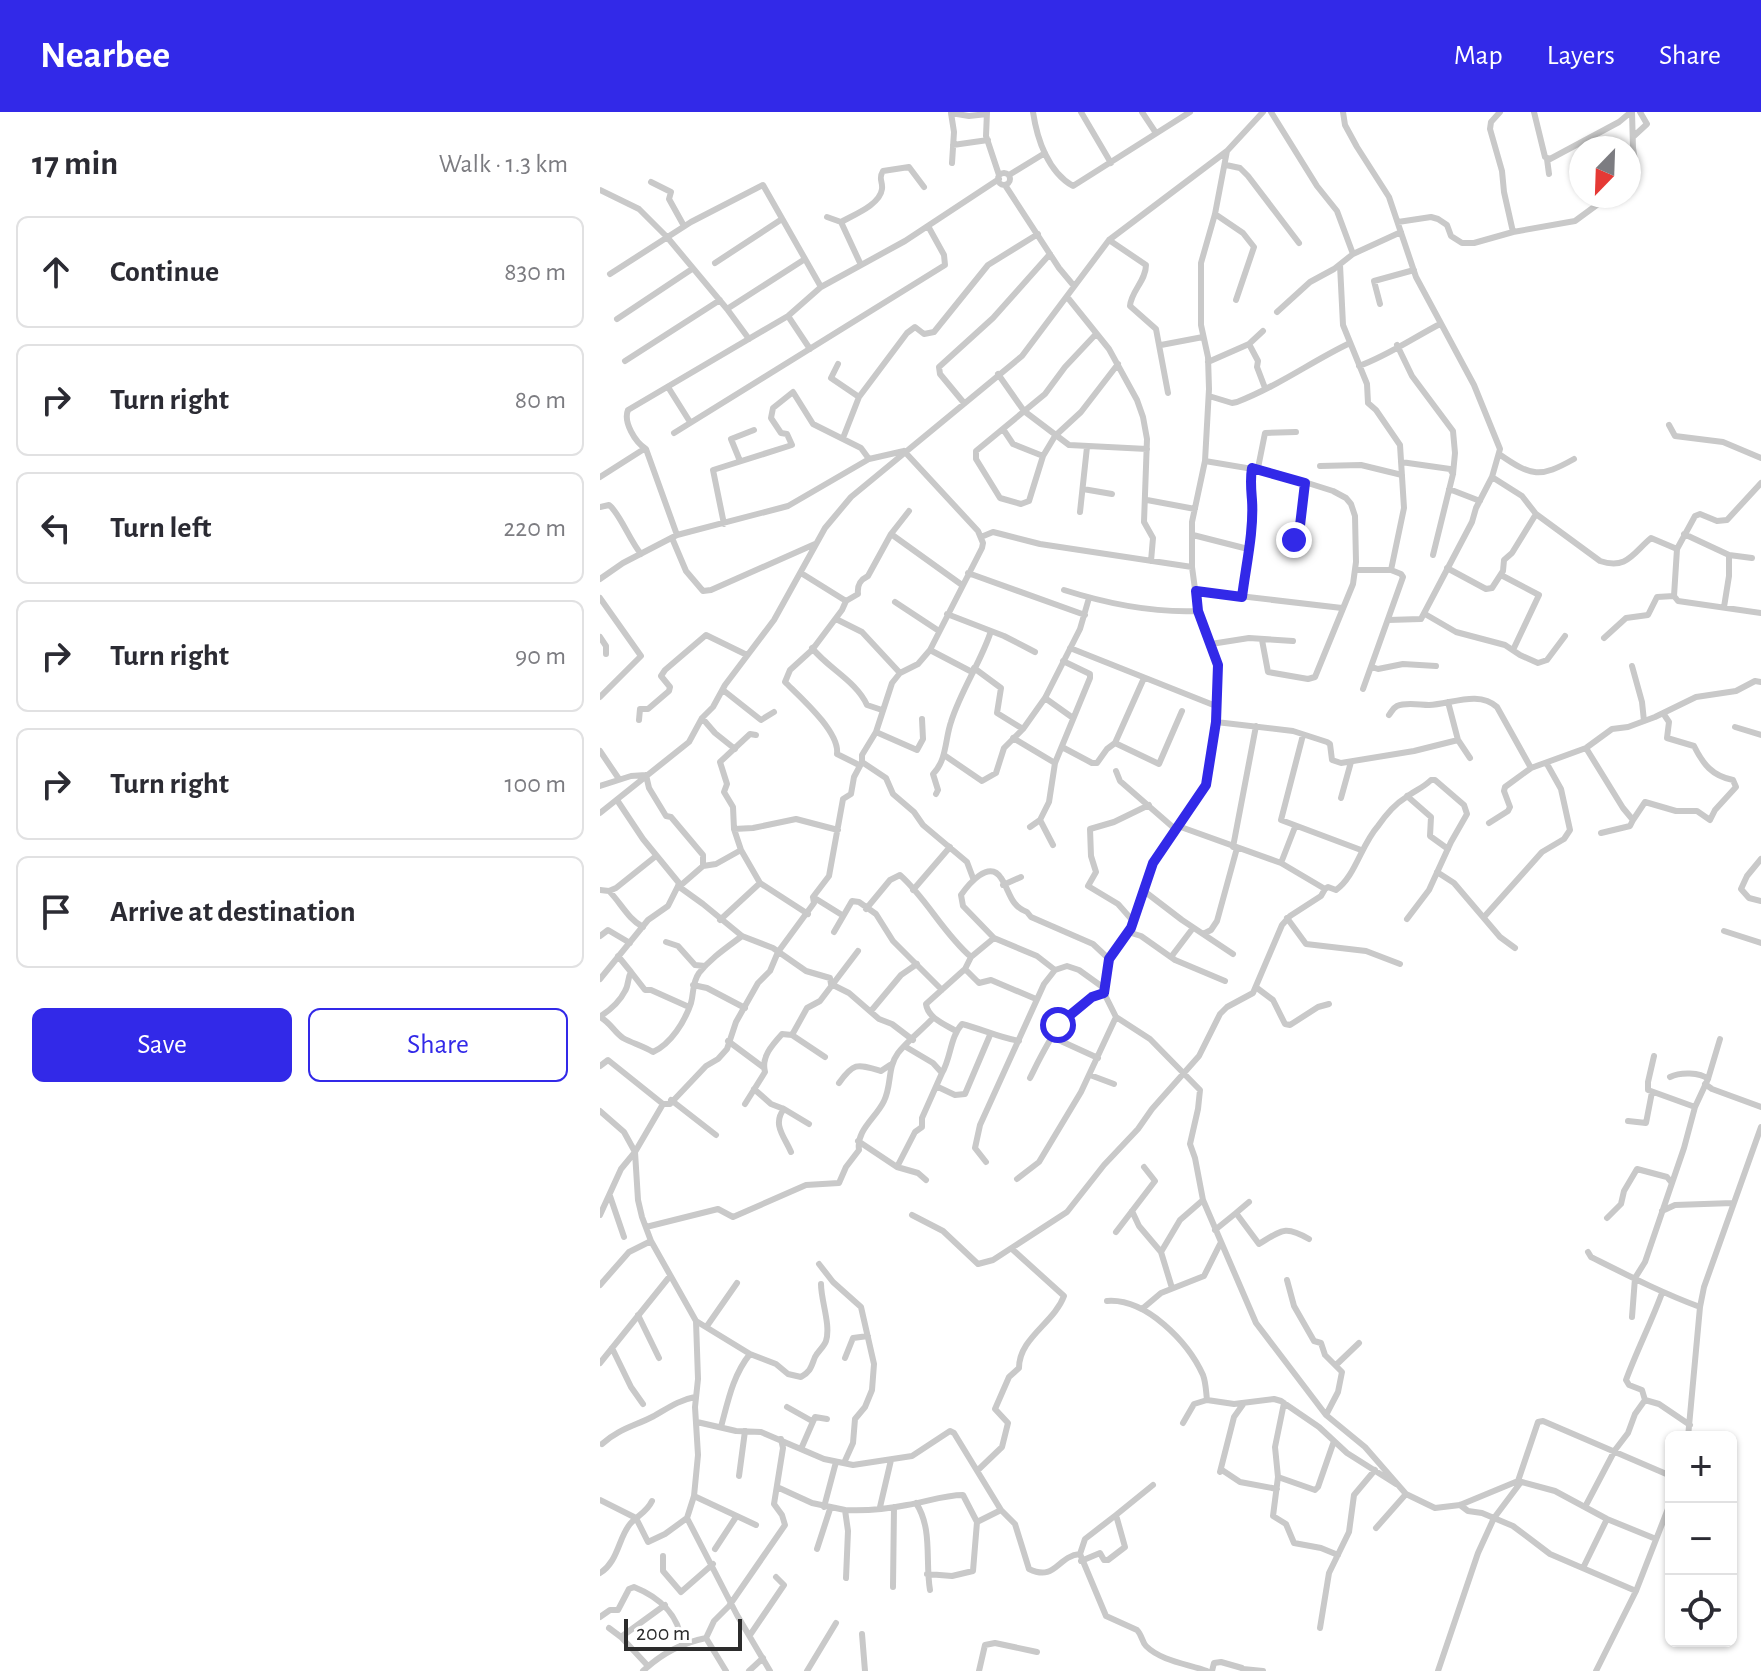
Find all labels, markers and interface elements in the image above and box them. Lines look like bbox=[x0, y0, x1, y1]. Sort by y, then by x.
text: Nearbee bbox=[40, 37, 170, 75]
text: Map bbox=[1454, 42, 1503, 70]
text: Layers bbox=[1547, 42, 1615, 70]
text: Share bbox=[1659, 42, 1721, 70]
north arrow bbox=[1569, 136, 1641, 208]
text: 17 min bbox=[32, 147, 118, 181]
text: Walk · 1.3 km bbox=[439, 151, 568, 177]
icon: ahead bbox=[34, 250, 78, 294]
text: Continue bbox=[110, 257, 219, 287]
text: 830 m bbox=[504, 259, 566, 285]
icon: right bbox=[34, 378, 78, 422]
text: Turn right bbox=[110, 385, 229, 415]
text: 80 m bbox=[515, 387, 566, 413]
icon: left bbox=[34, 506, 78, 550]
text: Turn left bbox=[110, 513, 211, 543]
text: 220 m bbox=[504, 515, 566, 541]
route end bbox=[1276, 522, 1312, 558]
icon: right bbox=[34, 634, 78, 678]
text: Turn right bbox=[110, 641, 229, 671]
text: 90 m bbox=[515, 643, 566, 669]
icon: right bbox=[34, 762, 78, 806]
text: Turn right bbox=[110, 769, 229, 799]
text: 100 m bbox=[505, 771, 566, 797]
icon: arrive bbox=[34, 890, 78, 934]
text: Arrive at destination bbox=[110, 897, 356, 927]
route start bbox=[1040, 1007, 1076, 1043]
button: Save bbox=[32, 1008, 292, 1082]
button: Share bbox=[308, 1008, 568, 1082]
map controls bbox=[1665, 1431, 1737, 1647]
button: + bbox=[1665, 1431, 1737, 1503]
button: − bbox=[1665, 1503, 1737, 1575]
button: locate bbox=[1665, 1575, 1737, 1647]
scale bar bbox=[624, 1615, 742, 1651]
text: 200 m bbox=[636, 1622, 690, 1644]

